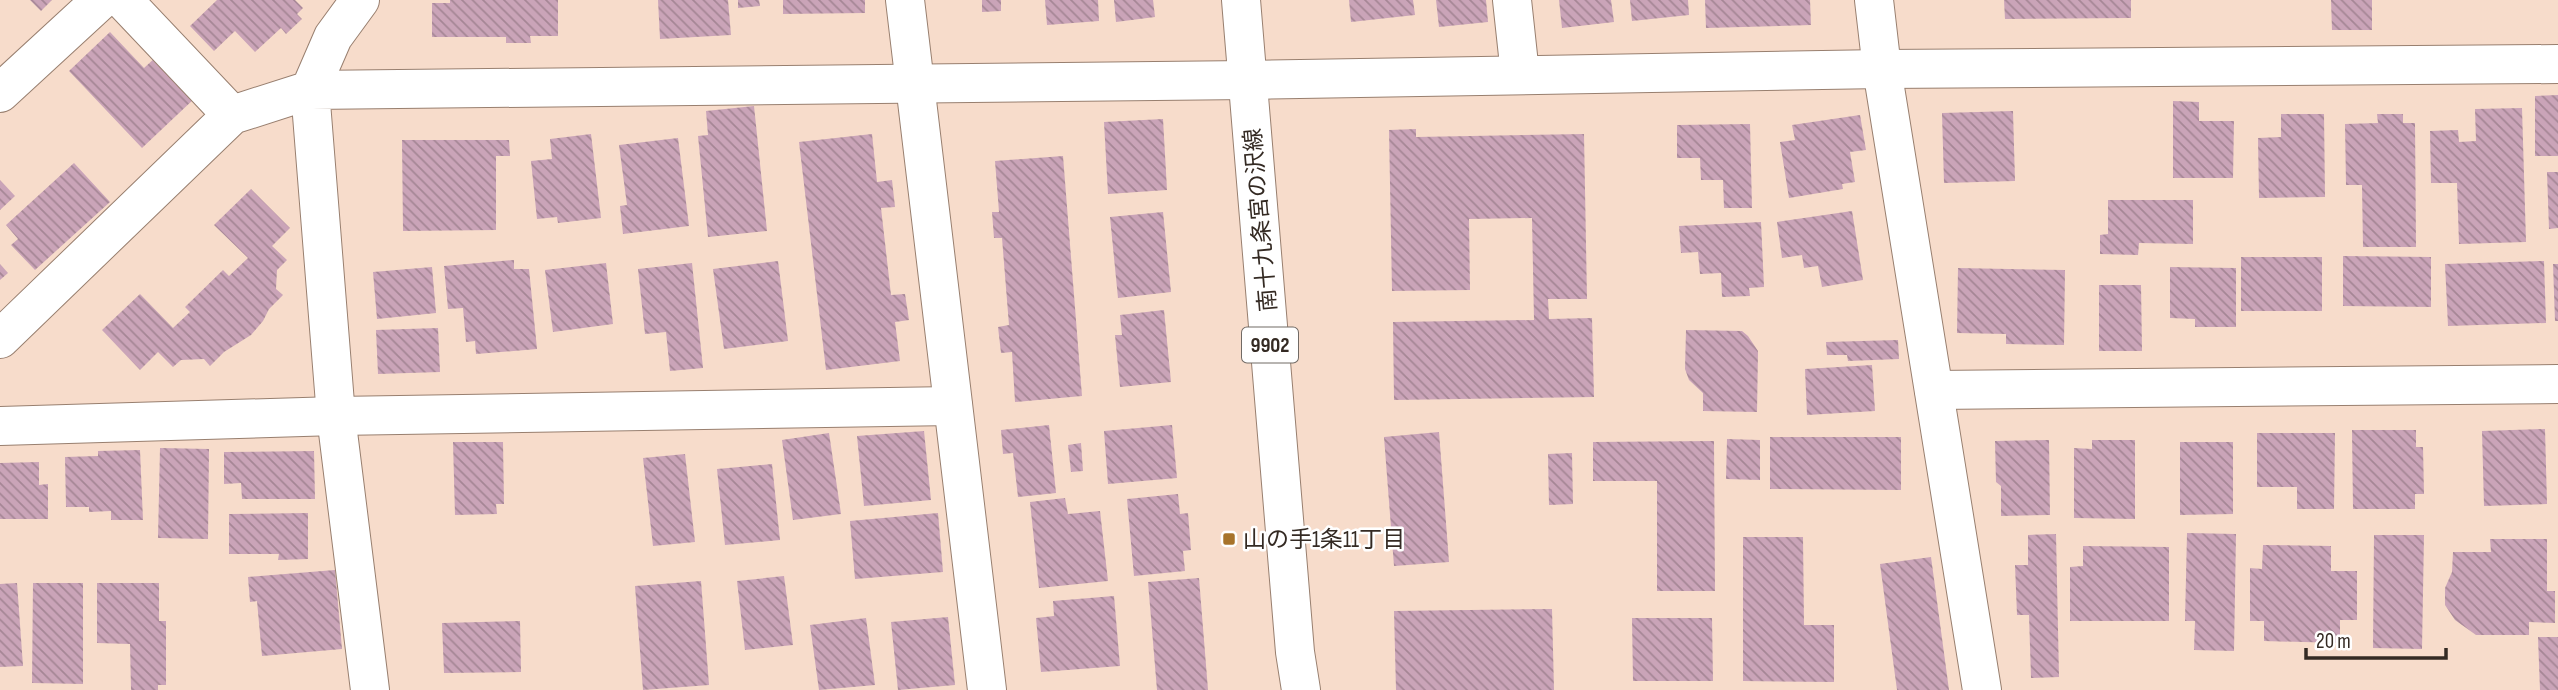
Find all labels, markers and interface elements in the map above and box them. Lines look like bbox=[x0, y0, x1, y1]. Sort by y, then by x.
street label: 南十九条宮の沢線 bbox=[1239, 127, 1283, 313]
road number: 9902 bbox=[1242, 328, 1298, 362]
place label: 山の手1条11丁目 bbox=[1243, 526, 1405, 554]
marker: 山の手1条11丁目 bbox=[1221, 531, 1237, 547]
scale bar bbox=[2306, 616, 2446, 660]
text: 20 m bbox=[2316, 629, 2351, 654]

